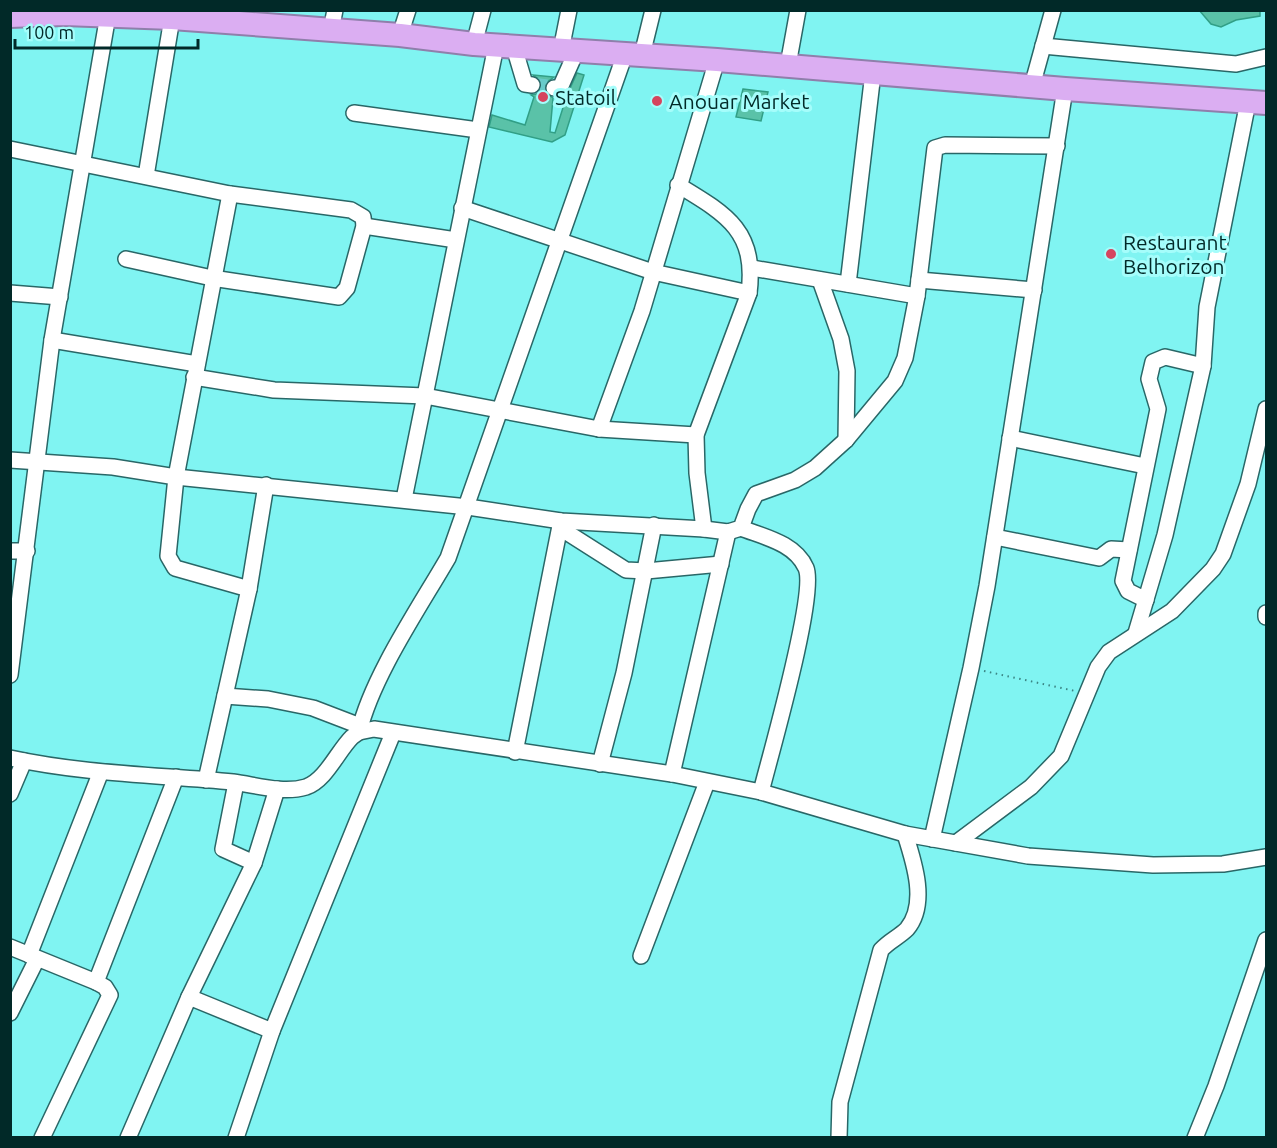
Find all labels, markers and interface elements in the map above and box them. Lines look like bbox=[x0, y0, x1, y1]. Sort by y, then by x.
scale bar bbox=[15, 12, 198, 50]
text: 100 m bbox=[24, 22, 74, 42]
place label: Statoil bbox=[555, 85, 616, 109]
place label: Anouar Market bbox=[669, 89, 810, 113]
marker: Statoil bbox=[536, 90, 550, 104]
marker: Anouar Market bbox=[650, 94, 664, 108]
place label: Restaurant Belhorizon bbox=[1123, 230, 1227, 278]
marker: Restaurant Belhorizon bbox=[1104, 247, 1118, 261]

